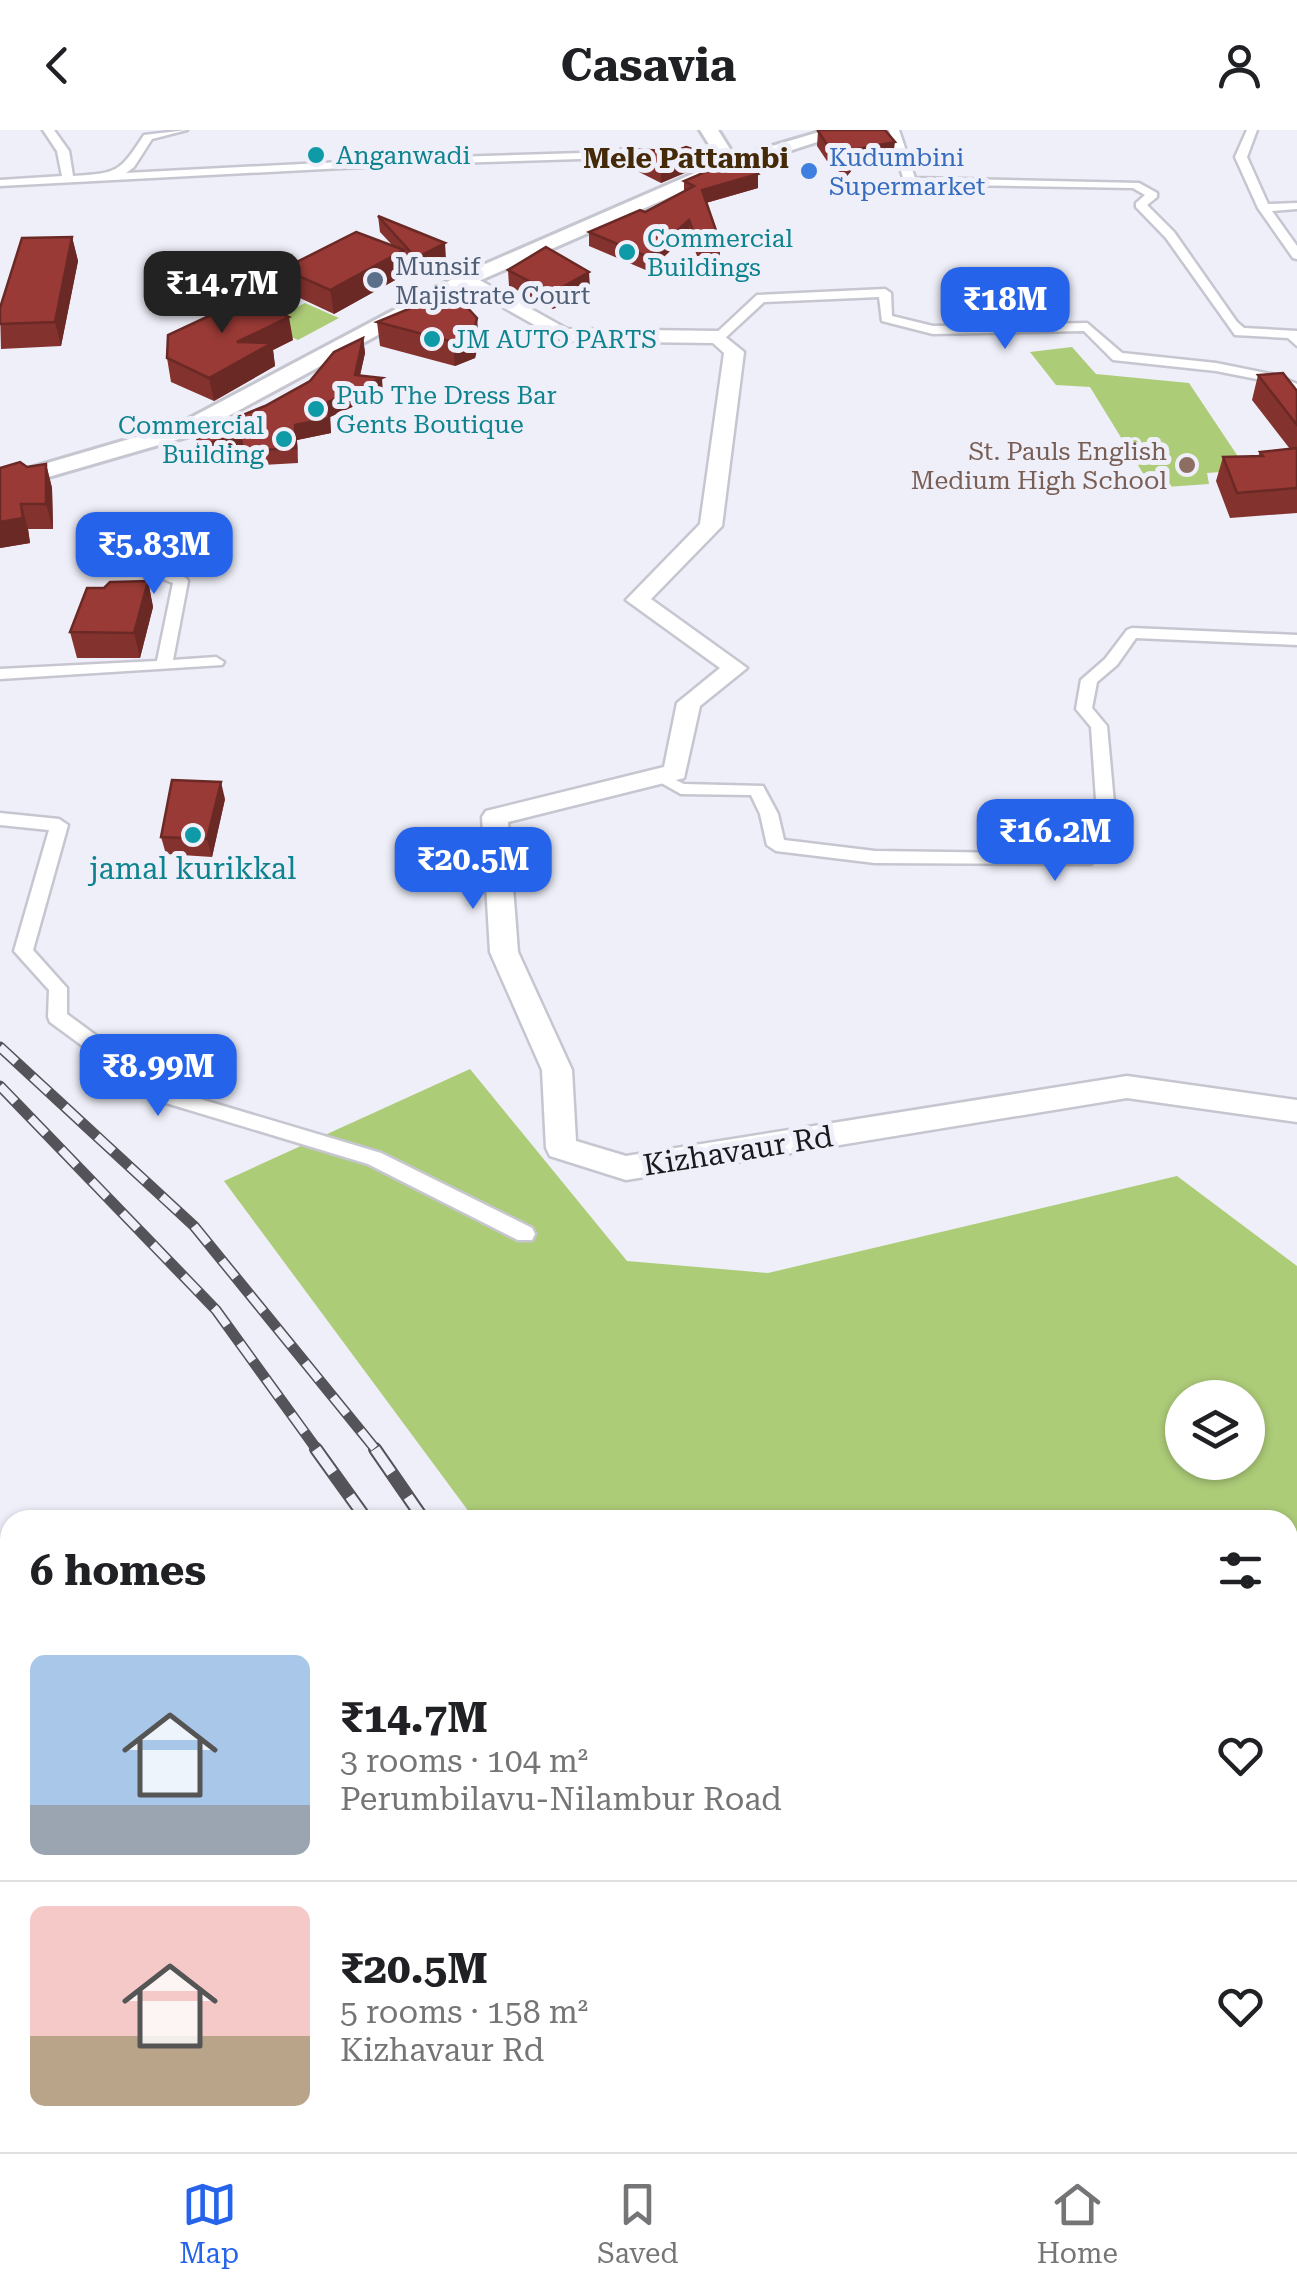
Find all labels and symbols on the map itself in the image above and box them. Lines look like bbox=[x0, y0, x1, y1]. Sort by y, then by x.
place label: Anganwadi bbox=[336, 141, 470, 170]
district label: Mele Pattambi bbox=[583, 142, 789, 175]
place label: Kudumbini Supermarket bbox=[829, 143, 985, 201]
marker: Anganwadi bbox=[305, 144, 327, 166]
marker: Kudumbini Supermarket bbox=[798, 160, 820, 182]
place label: Commercial Buildings bbox=[647, 224, 793, 282]
marker: Commercial Buildings bbox=[616, 241, 638, 263]
pin: ₹14.7M bbox=[141, 251, 303, 336]
place label: Munsif Majistrate Court bbox=[395, 252, 590, 310]
pin: ₹18M bbox=[946, 267, 1064, 352]
marker: Munsif Majistrate Court bbox=[364, 269, 386, 291]
place label: JM AUTO PARTS bbox=[452, 325, 657, 354]
marker: JM AUTO PARTS bbox=[421, 328, 443, 350]
place label: Pub The Dress Bar Gents Boutique bbox=[336, 381, 557, 439]
marker: Pub The Dress Bar Gents Boutique bbox=[305, 398, 327, 420]
place label: Commercial Building bbox=[118, 411, 265, 469]
marker: Commercial Building bbox=[273, 428, 295, 450]
place label: St. Pauls English Medium High School bbox=[911, 437, 1167, 495]
marker: St. Pauls English Medium High School bbox=[1176, 454, 1198, 476]
pin: ₹5.83M bbox=[73, 512, 235, 597]
pin: ₹16.2M bbox=[974, 799, 1136, 884]
marker: jamal kurikkal bbox=[182, 824, 204, 846]
pin: ₹20.5M bbox=[392, 827, 554, 912]
place label: jamal kurikkal bbox=[88, 851, 296, 886]
pin: ₹8.99M bbox=[77, 1034, 239, 1119]
street label: Kizhavaur Rd bbox=[641, 1118, 835, 1183]

